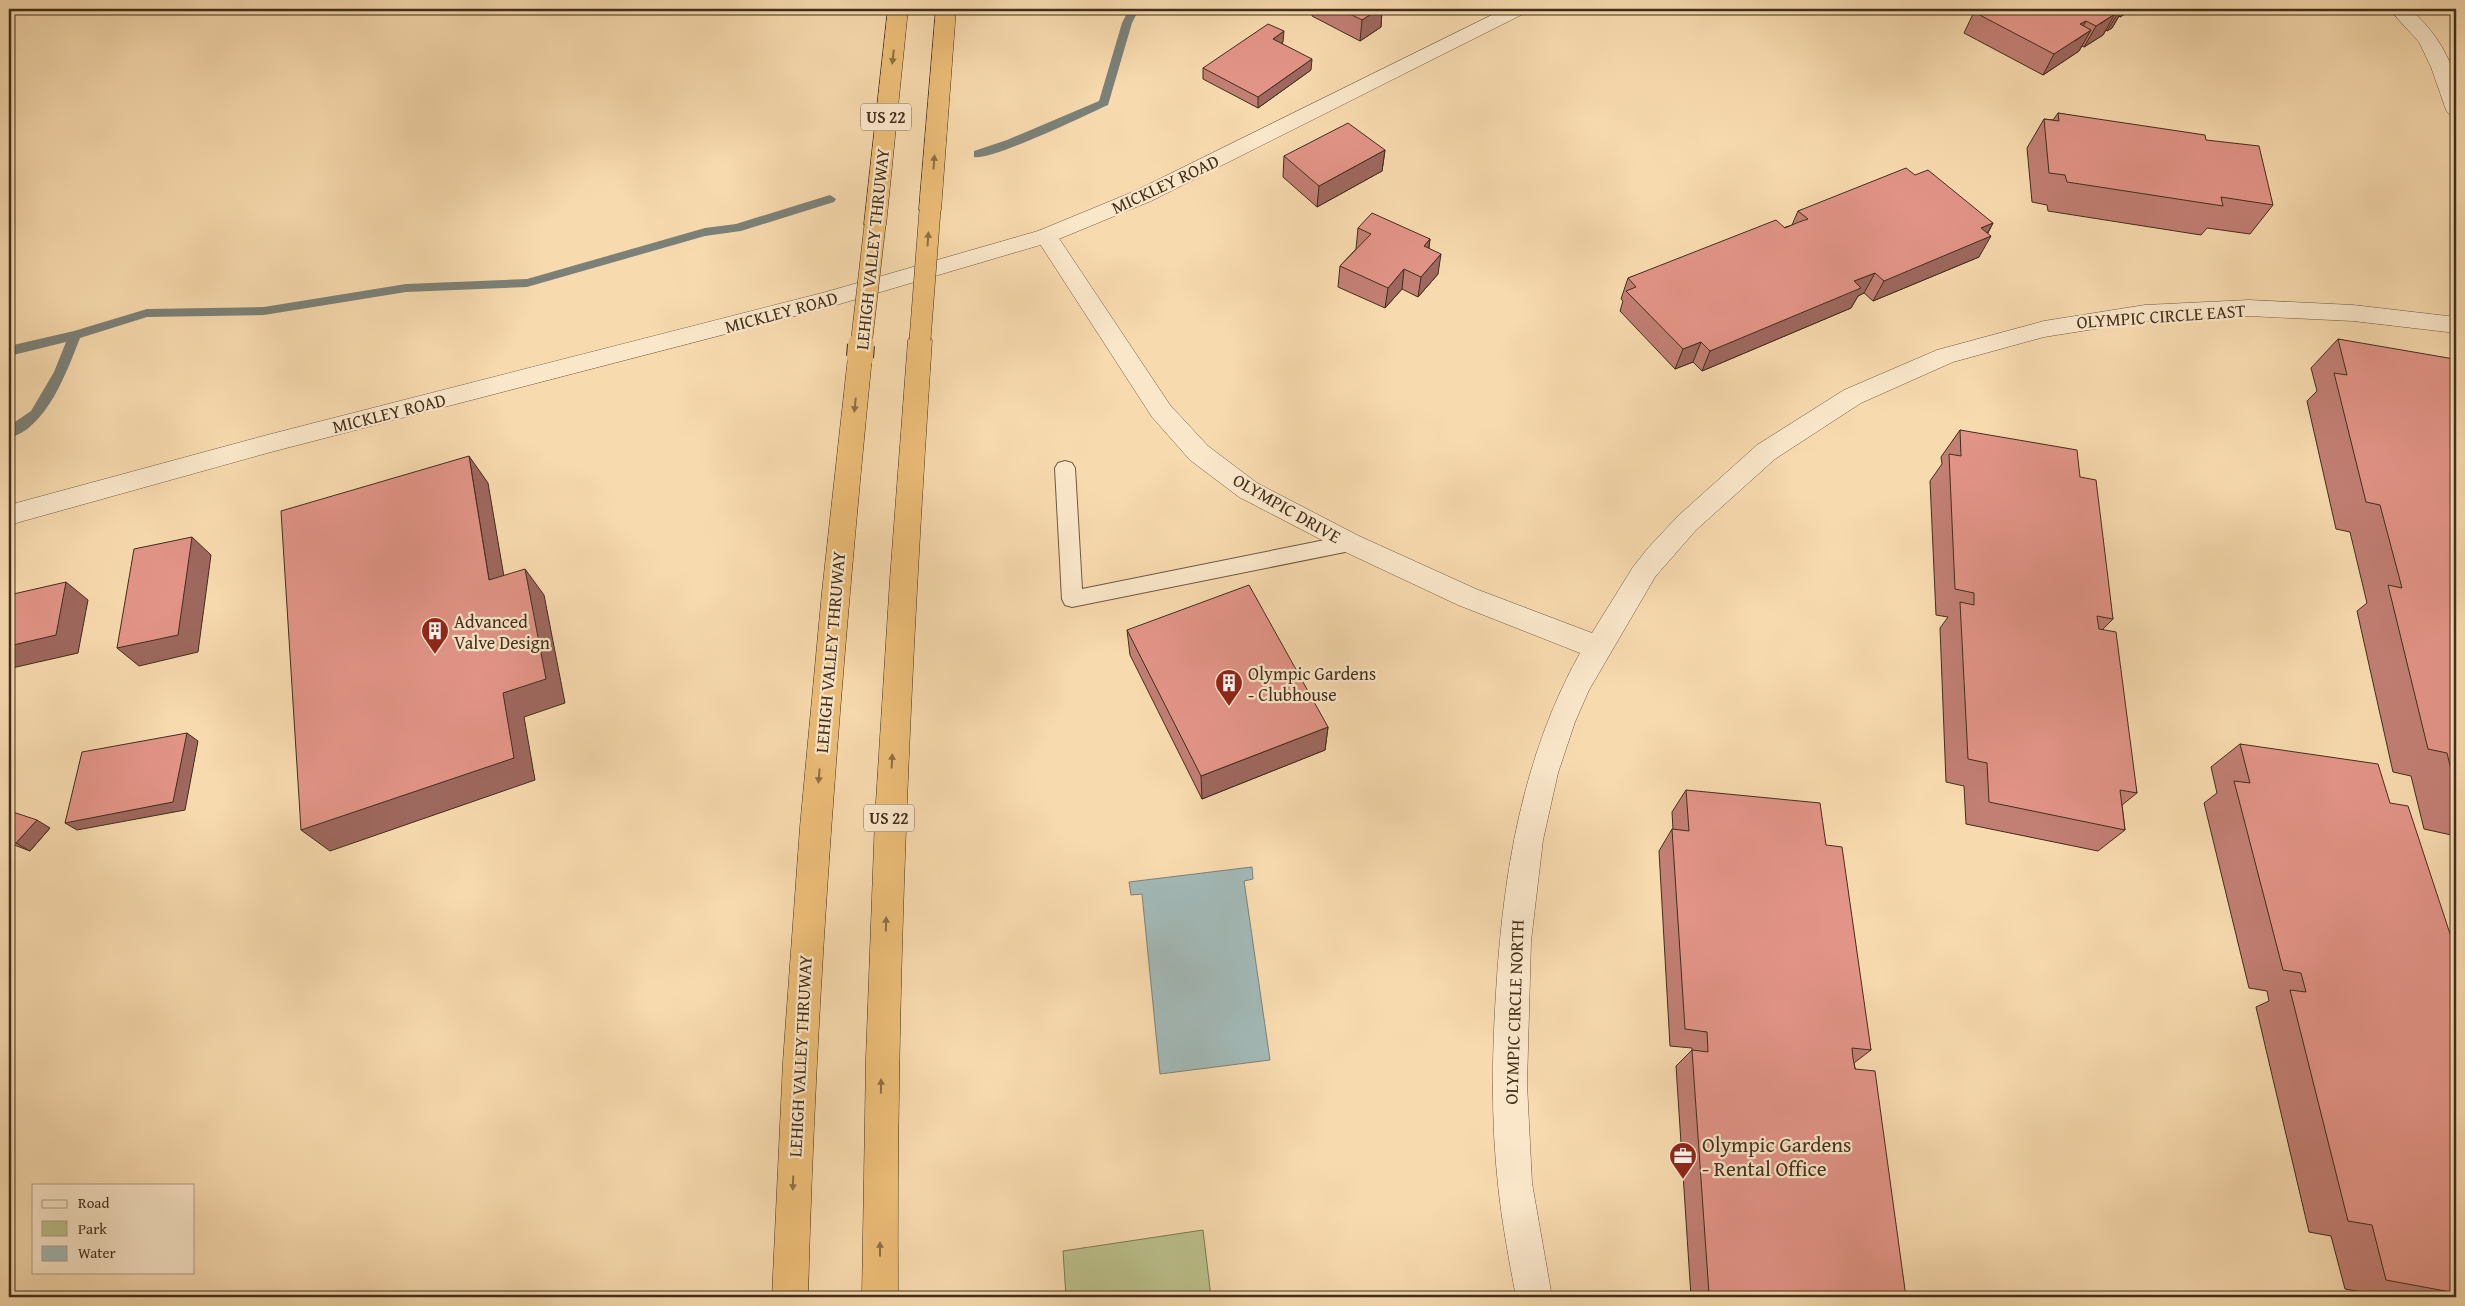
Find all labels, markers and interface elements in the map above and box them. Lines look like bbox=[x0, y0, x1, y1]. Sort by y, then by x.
one-way arrow bbox=[889, 50, 897, 66]
road number: US 22 bbox=[861, 104, 911, 130]
street label: LEHIGH VALLEY THRUWAY bbox=[848, 147, 896, 351]
street label: MICKLEY ROAD bbox=[1107, 147, 1223, 221]
one-way arrow bbox=[931, 153, 939, 169]
one-way arrow bbox=[924, 231, 932, 247]
street label: MICKLEY ROAD bbox=[721, 284, 841, 340]
street label: OLYMPIC CIRCLE EAST bbox=[2076, 297, 2246, 335]
street label: MICKLEY ROAD bbox=[329, 386, 449, 440]
one-way arrow bbox=[851, 398, 859, 414]
street label: OLYMPIC DRIVE bbox=[1228, 466, 1346, 550]
street label: LEHIGH VALLEY THRUWAY bbox=[808, 550, 852, 754]
place label: Advanced Valve Design bbox=[454, 608, 550, 656]
building icon: Advanced Valve Design bbox=[420, 616, 450, 655]
place label: Olympic Gardens - Clubhouse bbox=[1248, 660, 1376, 708]
building icon: Olympic Gardens - Clubhouse bbox=[1214, 668, 1244, 707]
one-way arrow bbox=[888, 753, 896, 769]
one-way arrow bbox=[814, 768, 822, 784]
road number: US 22 bbox=[864, 804, 914, 831]
one-way arrow bbox=[882, 915, 890, 931]
street label: OLYMPIC CIRCLE NORTH bbox=[1497, 919, 1531, 1105]
street label: LEHIGH VALLEY THRUWAY bbox=[781, 954, 819, 1158]
one-way arrow bbox=[878, 1078, 886, 1094]
place label: Olympic Gardens - Rental Office bbox=[1702, 1129, 1851, 1184]
office icon: Olympic Gardens - Rental Office bbox=[1668, 1141, 1698, 1180]
one-way arrow bbox=[789, 1175, 797, 1191]
legend bbox=[32, 1184, 195, 1274]
text: Road bbox=[78, 1192, 109, 1213]
text: Park bbox=[78, 1218, 107, 1239]
one-way arrow bbox=[876, 1240, 884, 1256]
text: Water bbox=[78, 1242, 116, 1263]

